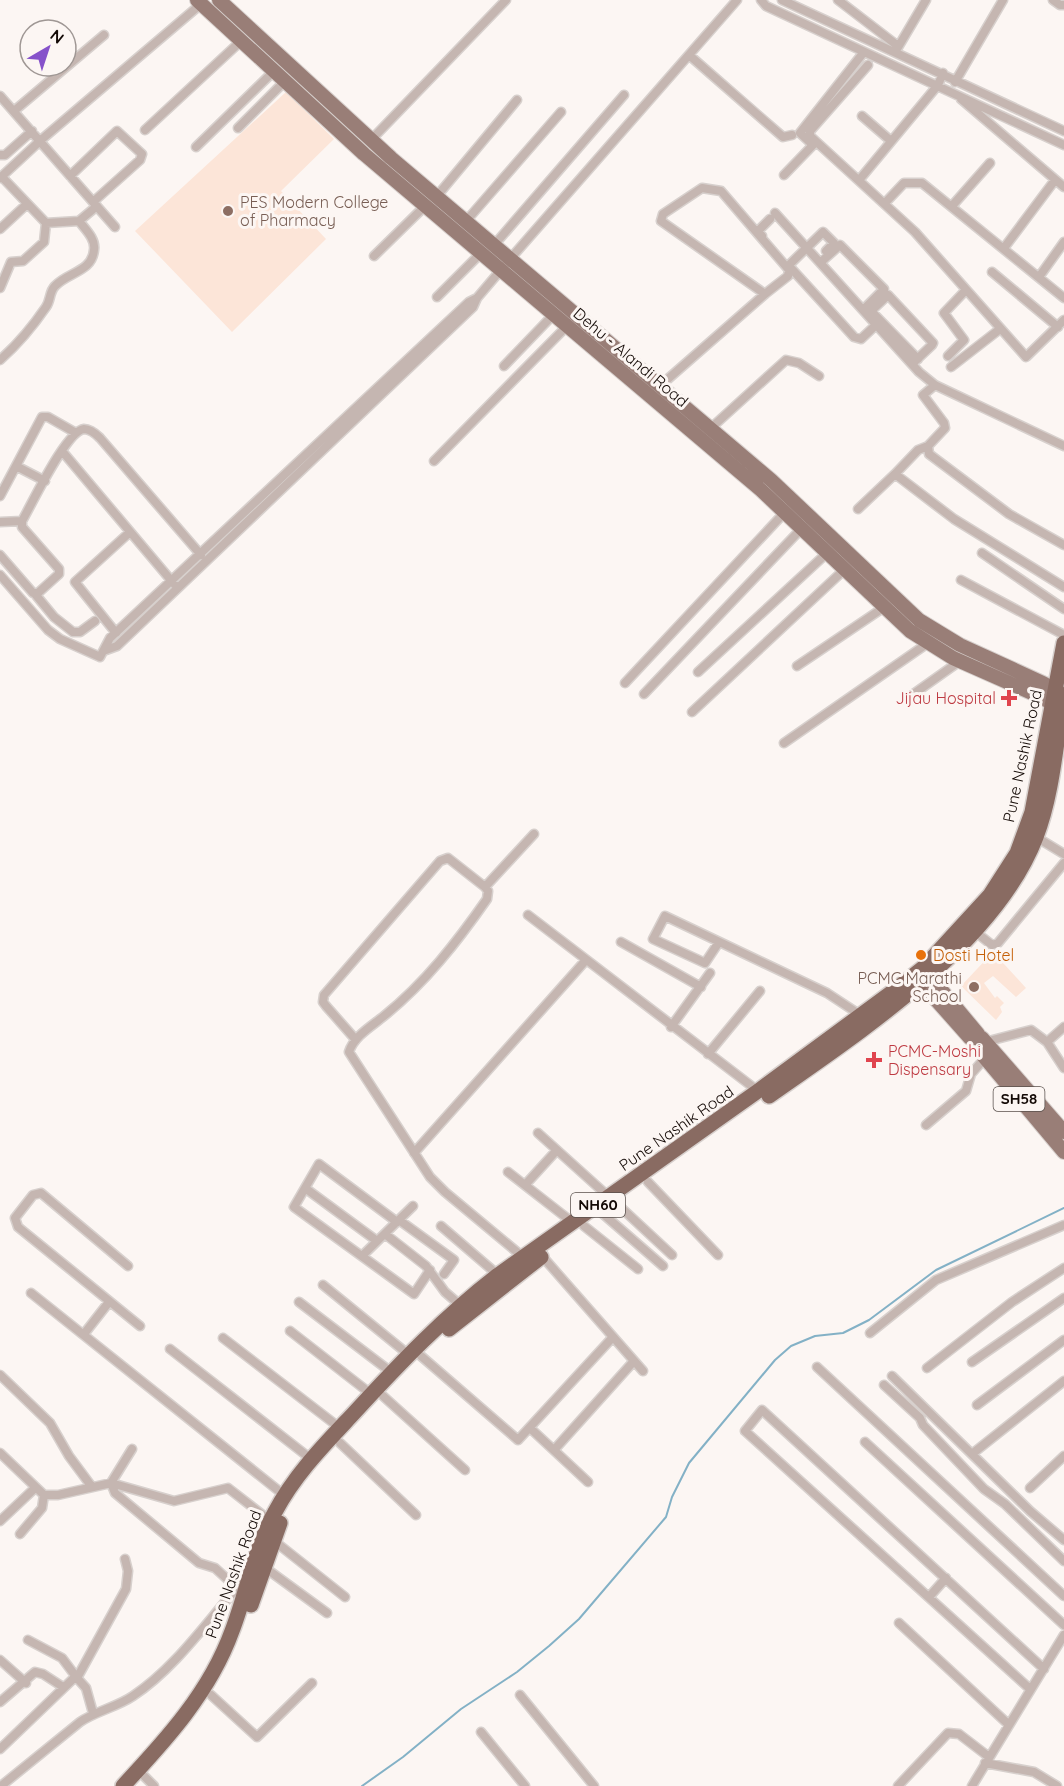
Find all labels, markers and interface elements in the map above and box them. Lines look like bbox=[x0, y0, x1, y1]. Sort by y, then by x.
north arrow bbox=[18, 18, 78, 78]
text: N bbox=[47, 25, 68, 48]
place label: PES Modern College of Pharmacy bbox=[240, 192, 388, 230]
marker: PES Modern College of Pharmacy bbox=[221, 204, 235, 218]
street label: Dehu - Alandi Road bbox=[569, 303, 693, 411]
place label: Jijau Hospital bbox=[895, 688, 996, 708]
street label: Pune Nashik Road bbox=[998, 688, 1046, 824]
marker: Jijau Hospital bbox=[1000, 689, 1018, 707]
place label: Dosti Hotel bbox=[933, 945, 1014, 965]
marker: Dosti Hotel bbox=[914, 948, 928, 962]
place label: PCMC Marathi School bbox=[857, 968, 962, 1006]
marker: PCMC Marathi School bbox=[967, 980, 981, 994]
place label: PCMC-Moshi Dispensary bbox=[888, 1041, 981, 1079]
marker: PCMC-Moshi Dispensary bbox=[865, 1051, 883, 1069]
street label: Pune Nashik Road bbox=[615, 1081, 737, 1175]
road number: SH58 bbox=[994, 1087, 1044, 1111]
road number: NH60 bbox=[571, 1193, 625, 1217]
street label: Pune Nashik Road bbox=[200, 1507, 266, 1641]

